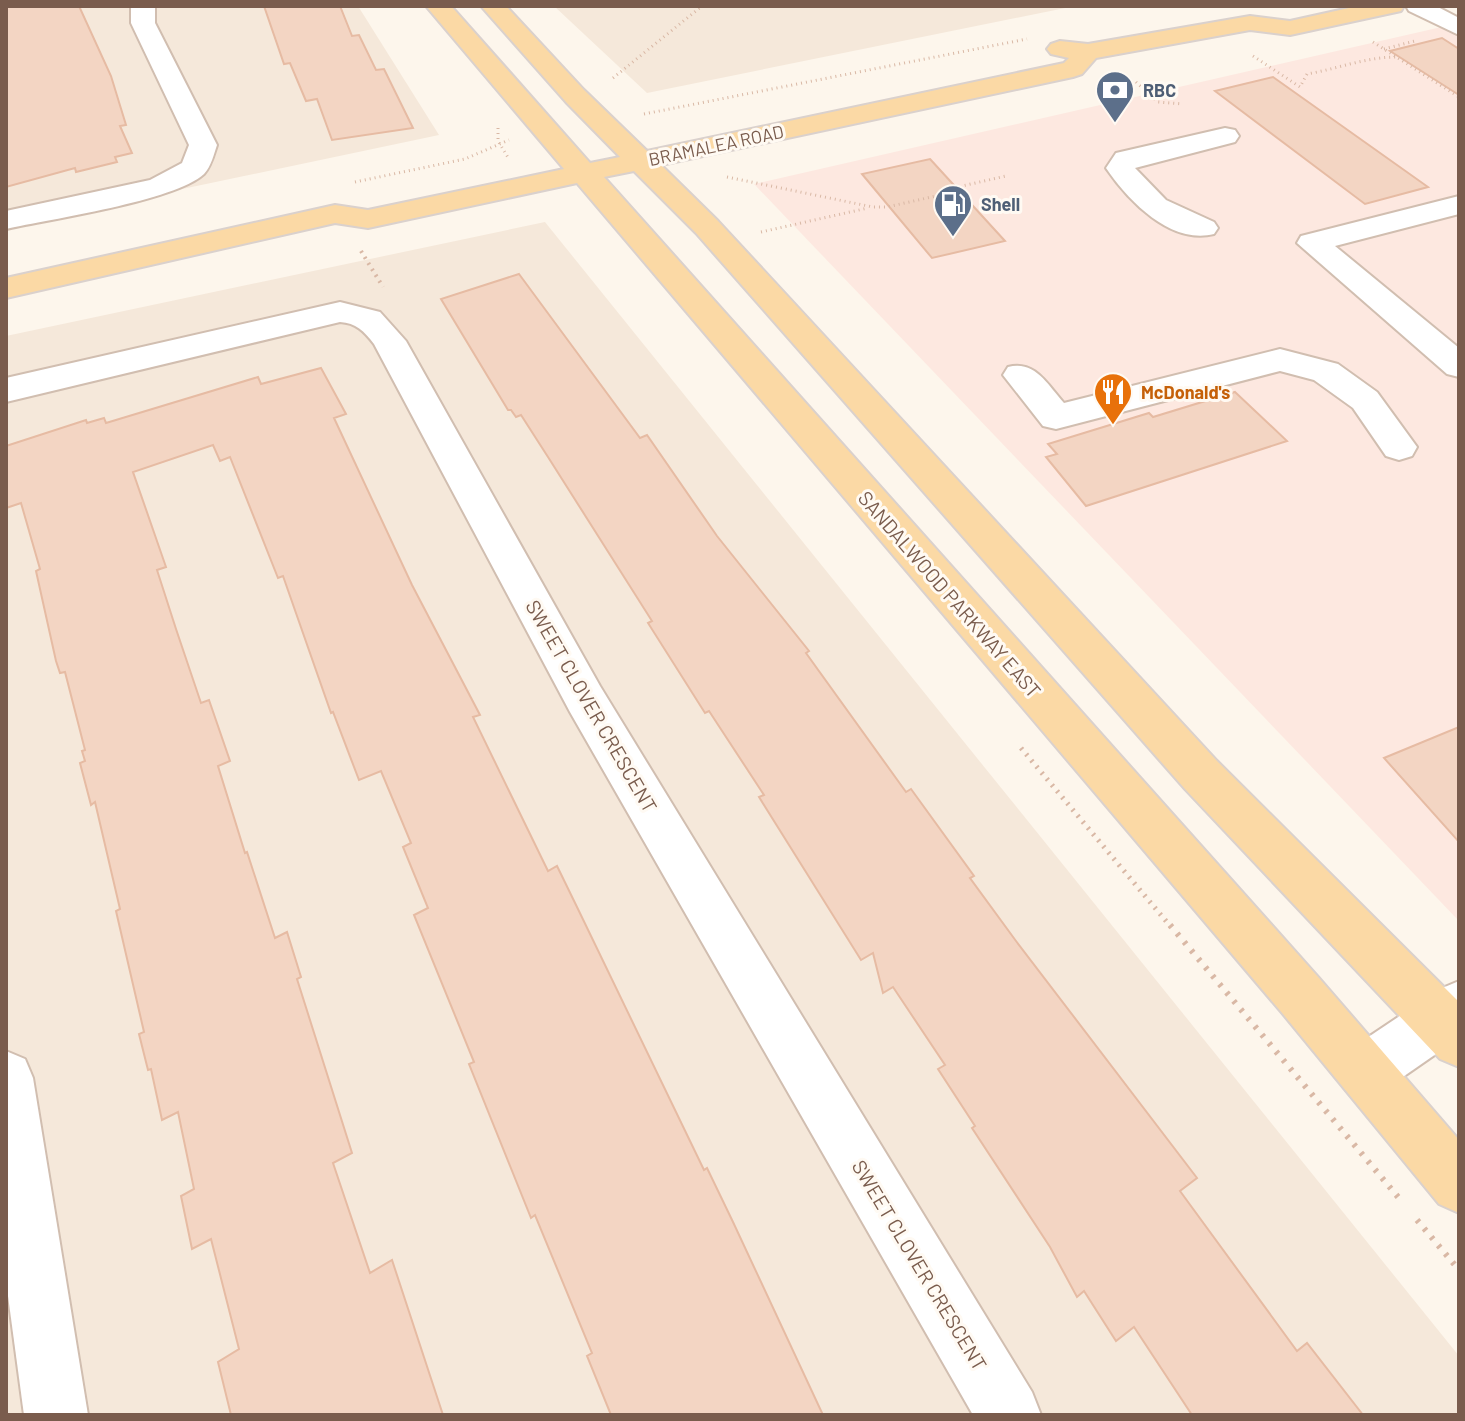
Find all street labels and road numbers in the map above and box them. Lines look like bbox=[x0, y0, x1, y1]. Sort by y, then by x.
street label: BRAMALEA ROAD bbox=[646, 120, 786, 170]
street label: SANDALWOOD PARKWAY EAST bbox=[854, 486, 1046, 702]
street label: SWEET CLOVER CRESCENT bbox=[521, 596, 663, 816]
street label: SWEET CLOVER CRESCENT bbox=[848, 1155, 992, 1375]

